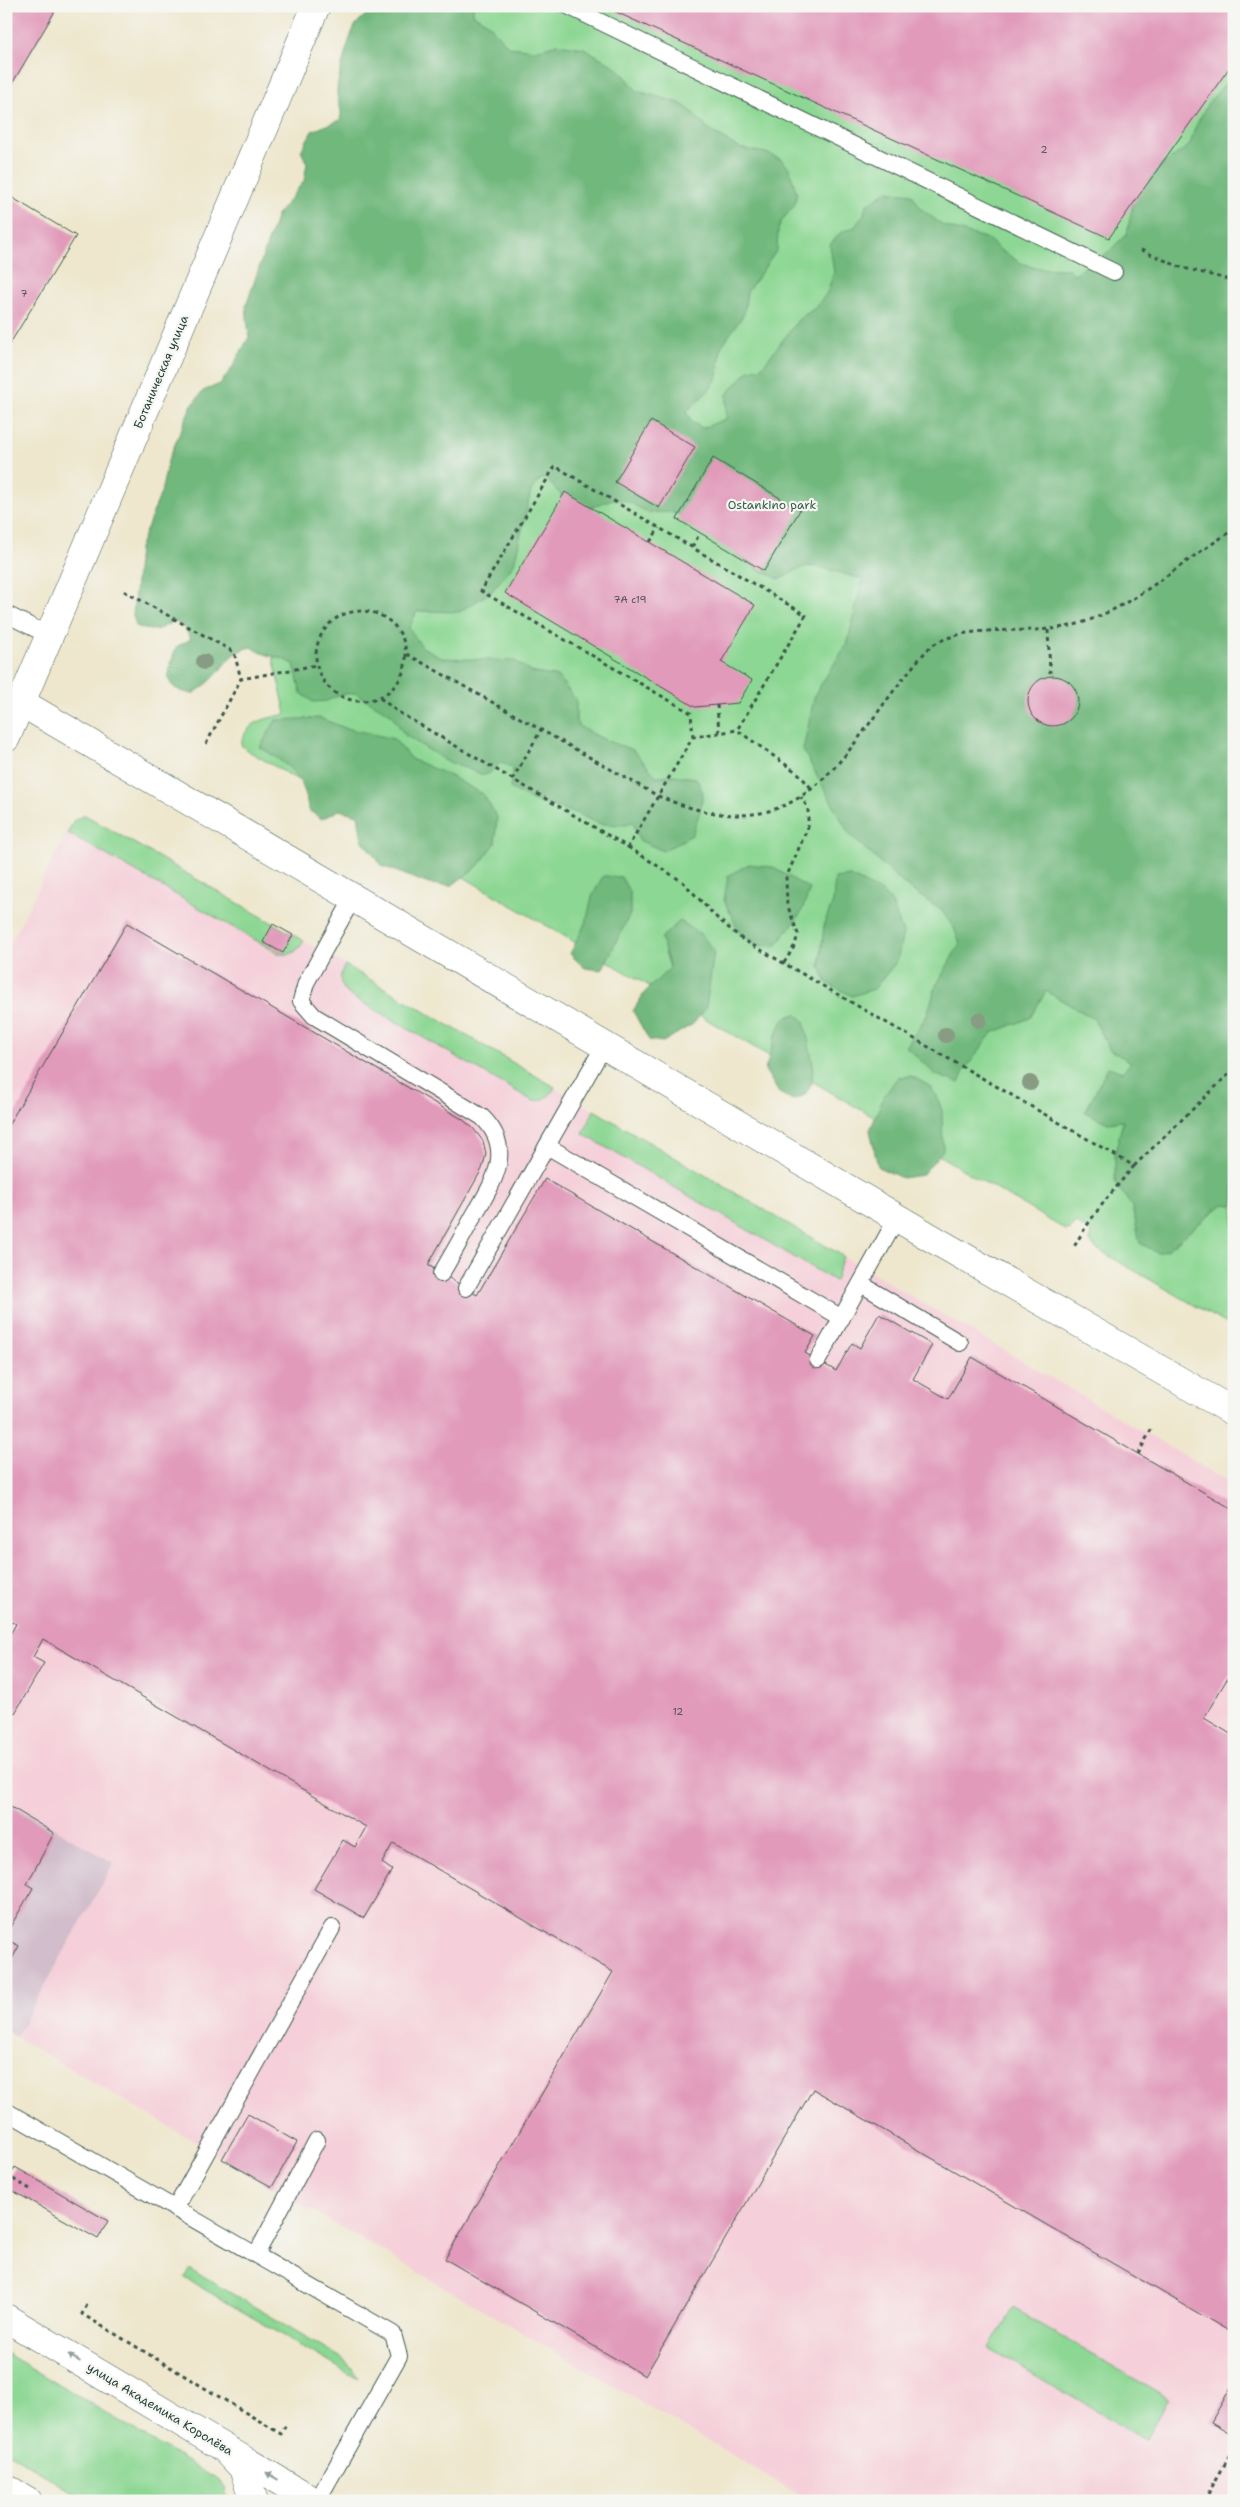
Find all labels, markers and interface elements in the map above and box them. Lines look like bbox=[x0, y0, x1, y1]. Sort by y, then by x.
house number: 2 bbox=[1041, 143, 1048, 156]
house number: 7 bbox=[21, 287, 28, 300]
street label: Ботаническая улица bbox=[130, 312, 192, 431]
park label: Ostankino park bbox=[728, 497, 816, 513]
house number: 7А с19 bbox=[614, 593, 646, 606]
house number: 12 bbox=[673, 1705, 683, 1718]
one-way arrow bbox=[68, 2354, 81, 2363]
street label: улица Академика Королёва bbox=[84, 2359, 236, 2459]
one-way arrow bbox=[265, 2471, 278, 2480]

